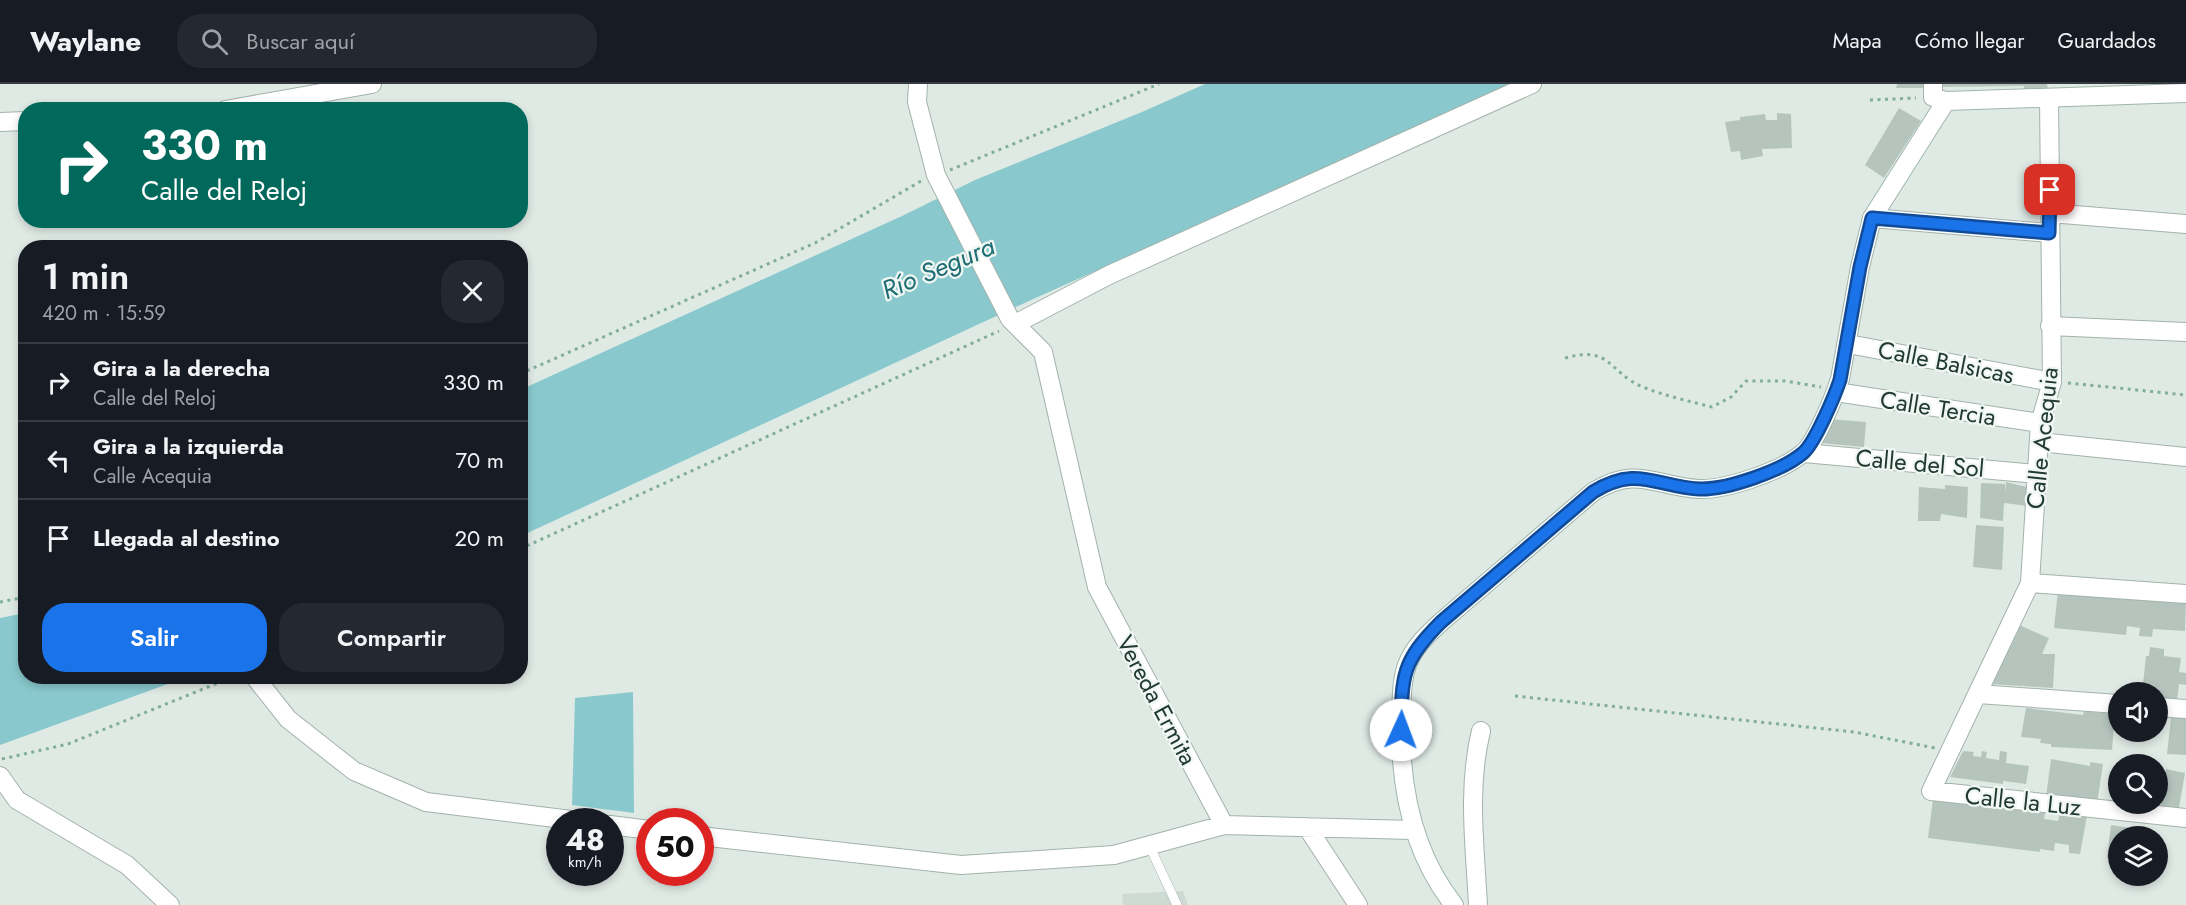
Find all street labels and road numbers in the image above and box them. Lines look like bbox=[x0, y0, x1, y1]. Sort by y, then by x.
street label: Calle Balsicas bbox=[1875, 332, 2017, 392]
street label: Calle Acequia bbox=[2017, 365, 2067, 511]
street label: Calle Tercia bbox=[1878, 382, 1998, 434]
street label: Calle del Sol bbox=[1854, 440, 1986, 486]
street label: Vereda Ermita bbox=[1108, 629, 1206, 771]
street label: Calle la Luz bbox=[1963, 777, 2083, 825]

